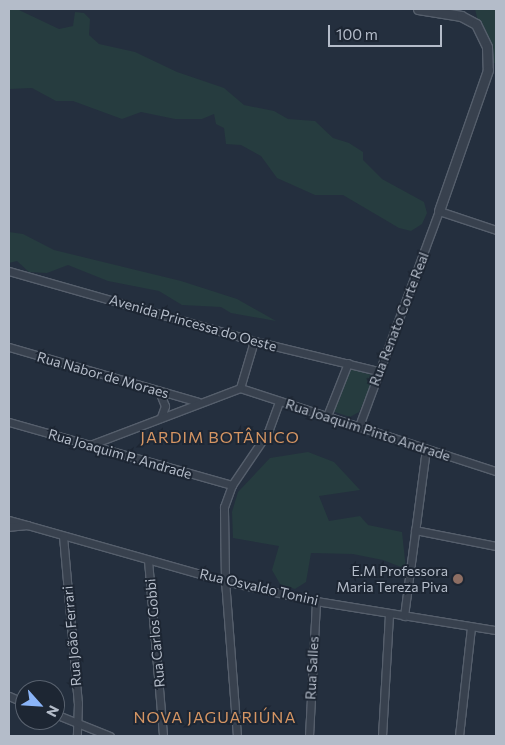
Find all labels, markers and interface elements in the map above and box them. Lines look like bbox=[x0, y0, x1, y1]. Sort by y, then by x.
scale bar bbox=[330, 15, 444, 47]
text: 100 m bbox=[336, 25, 378, 43]
street label: Rua Renato Corte Real bbox=[366, 250, 432, 388]
street label: Avenida Princessa do Oeste bbox=[107, 291, 279, 355]
street label: Rua Nabor de Moraes bbox=[35, 348, 171, 402]
street label: Rua Joaquim Pinto Andrade bbox=[283, 395, 453, 465]
street label: Rua Joaquim P. Andrade bbox=[46, 425, 194, 483]
district label: JARDIM BOTÂNICO bbox=[138, 427, 302, 447]
place label: E.M Professora Maria Tereza Piva bbox=[336, 563, 448, 596]
street label: Rua Osvaldo Tonini bbox=[198, 565, 320, 609]
marker: E.M Professora Maria Tereza Piva bbox=[452, 573, 464, 585]
street label: Rua Carlos Gobbi bbox=[142, 578, 168, 688]
street label: Rua João Ferrari bbox=[59, 585, 85, 687]
street label: Rua Salles bbox=[302, 636, 322, 700]
north arrow bbox=[15, 680, 65, 730]
text: N bbox=[43, 703, 63, 720]
district label: NOVA JAGUARIÚNA bbox=[132, 707, 298, 727]

